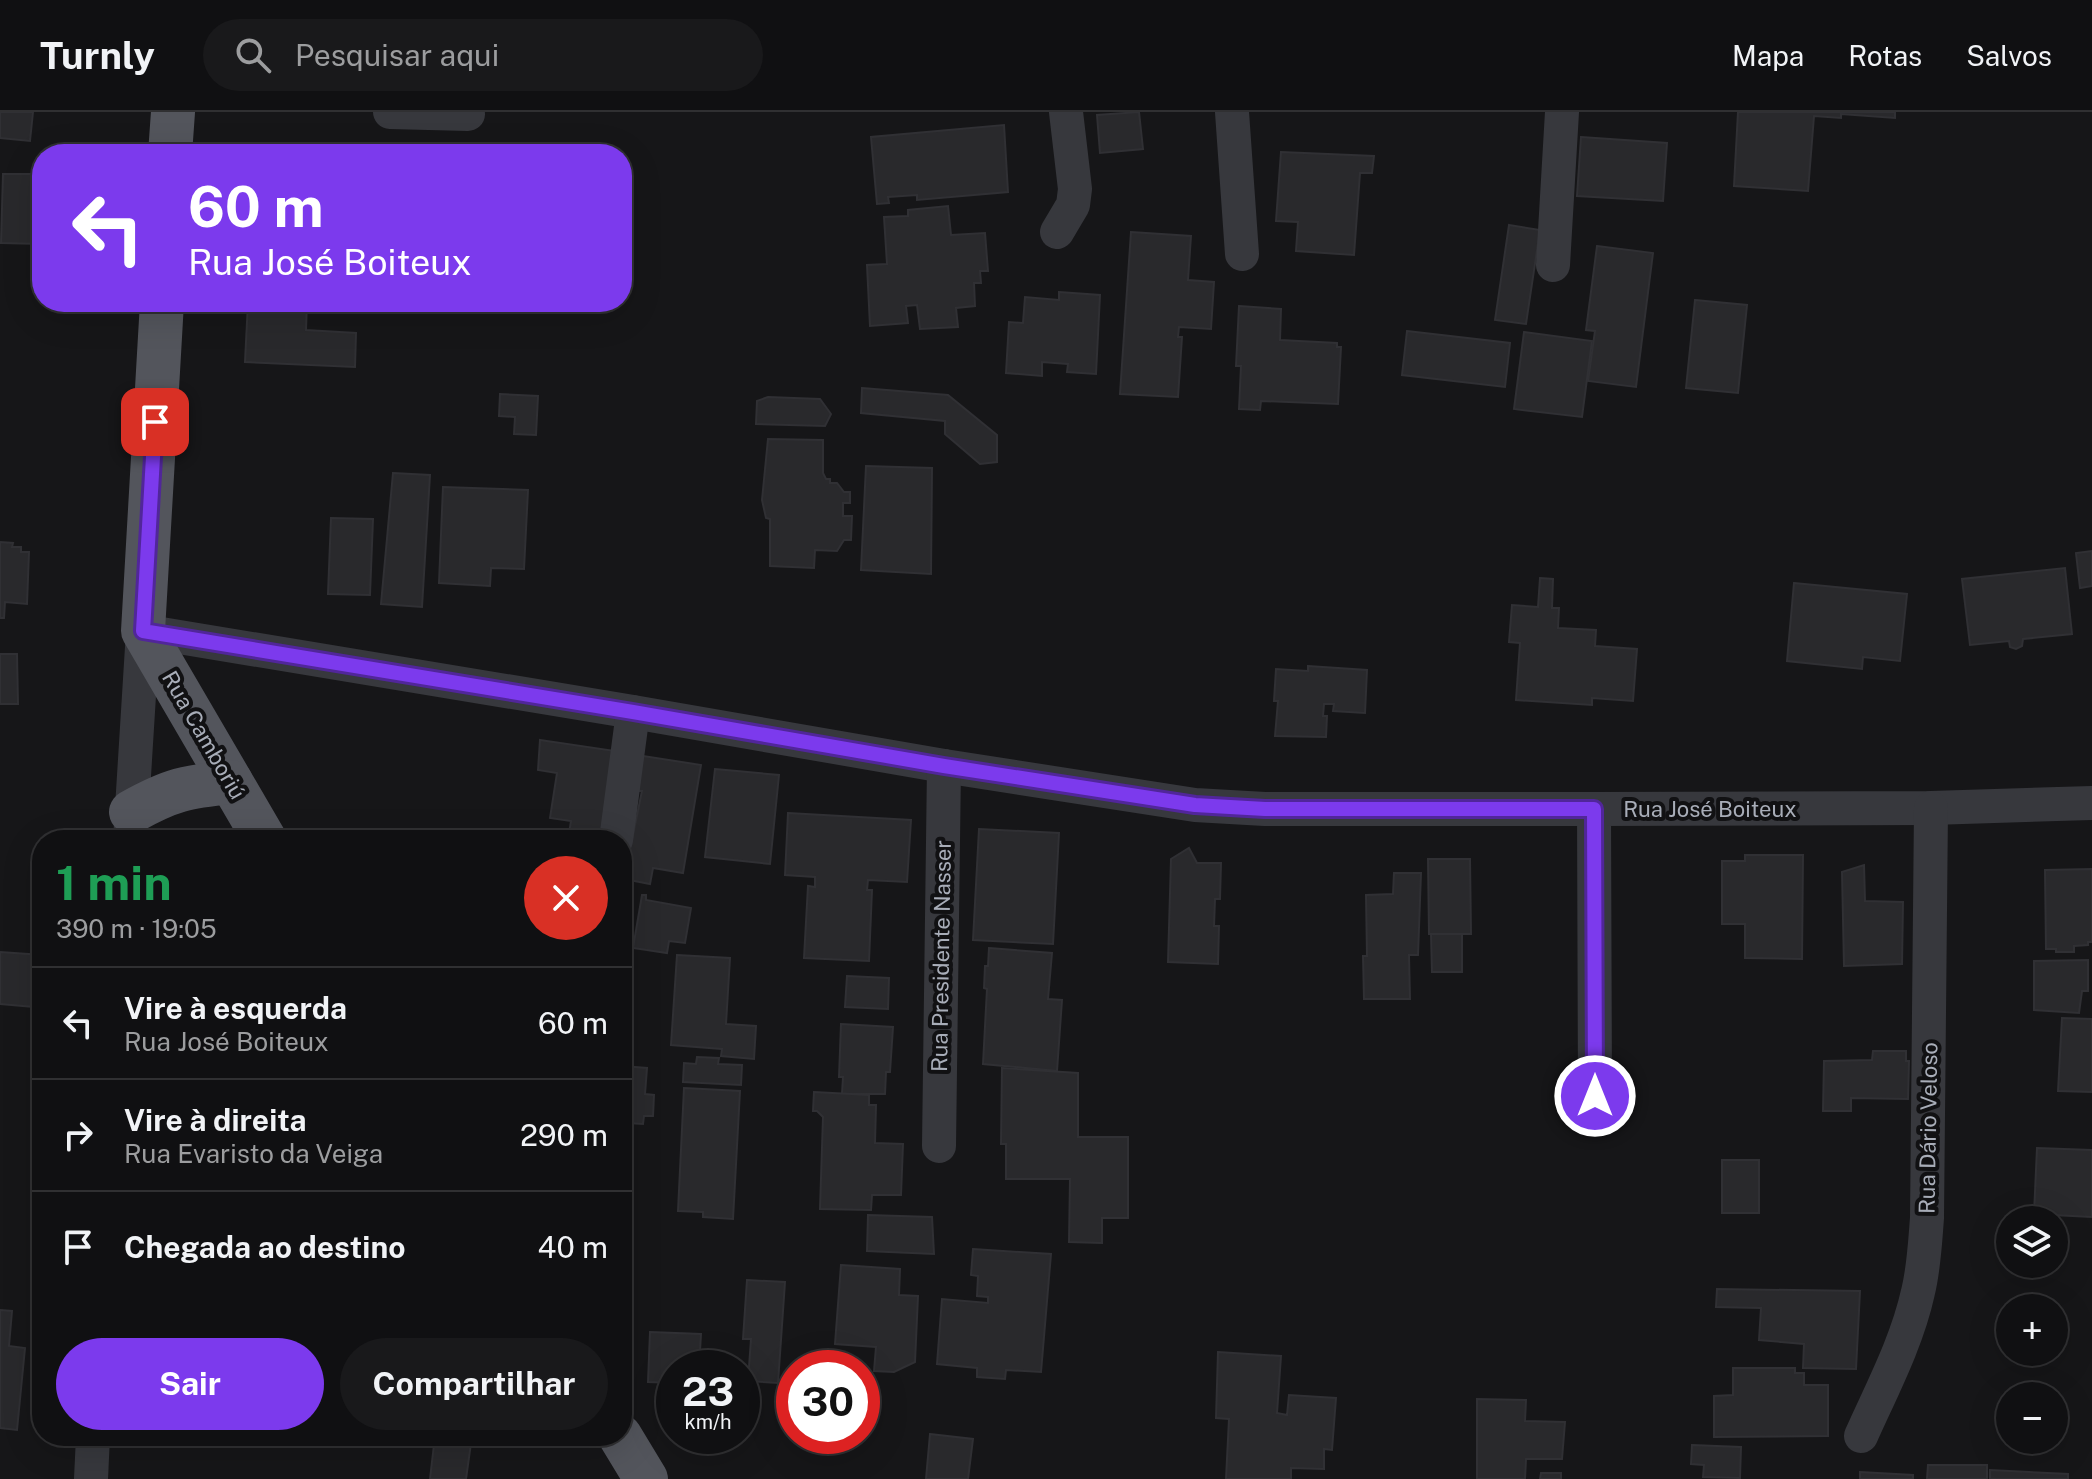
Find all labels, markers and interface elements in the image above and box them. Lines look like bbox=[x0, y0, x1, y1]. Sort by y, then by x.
search box bbox=[203, 19, 763, 91]
text: Turnly bbox=[40, 33, 155, 78]
icon: search bbox=[231, 33, 275, 77]
text: Pesquisar aqui bbox=[295, 37, 499, 73]
text: Mapa bbox=[1732, 39, 1804, 72]
text: Rotas bbox=[1848, 39, 1922, 72]
text: Salvos bbox=[1966, 39, 2052, 72]
text: 60 m bbox=[188, 174, 324, 240]
icon: left bbox=[56, 176, 160, 280]
text: Rua José Boiteux bbox=[188, 241, 472, 283]
pin bbox=[121, 388, 189, 456]
icon: arrive bbox=[133, 400, 177, 444]
street label: Rua Camboriú bbox=[157, 666, 251, 804]
street label: Rua José Boiteux bbox=[1623, 796, 1797, 822]
street label: Rua Presidente Nasser bbox=[926, 840, 956, 1072]
text: 1 min bbox=[56, 854, 172, 911]
button: close bbox=[524, 856, 608, 940]
text: 390 m · 19:05 bbox=[56, 913, 217, 944]
text: Vire à esquerda bbox=[124, 990, 347, 1026]
icon: left bbox=[56, 1001, 100, 1045]
text: 60 m bbox=[538, 1005, 608, 1041]
text: Rua José Boiteux bbox=[124, 1026, 329, 1057]
street label: Rua Dário Veloso bbox=[1914, 1042, 1942, 1214]
position arrow bbox=[1553, 1054, 1637, 1138]
text: Vire à direita bbox=[124, 1102, 307, 1138]
icon: right bbox=[56, 1113, 100, 1157]
text: 290 m bbox=[520, 1117, 608, 1153]
text: Rua Evaristo da Veiga bbox=[124, 1138, 383, 1169]
map controls bbox=[1996, 1206, 2068, 1454]
button: layers bbox=[1996, 1206, 2068, 1278]
icon: arrive bbox=[56, 1225, 100, 1269]
text: Chegada ao destino bbox=[124, 1229, 405, 1265]
text: 40 m bbox=[538, 1229, 608, 1265]
button: + bbox=[1996, 1294, 2068, 1366]
button: Sair bbox=[56, 1338, 324, 1430]
button: Compartilhar bbox=[340, 1338, 608, 1430]
speed limit sign: 30 bbox=[776, 1350, 880, 1454]
text: 23 bbox=[682, 1368, 734, 1415]
button: − bbox=[1996, 1382, 2068, 1454]
text: km/h bbox=[684, 1410, 732, 1434]

